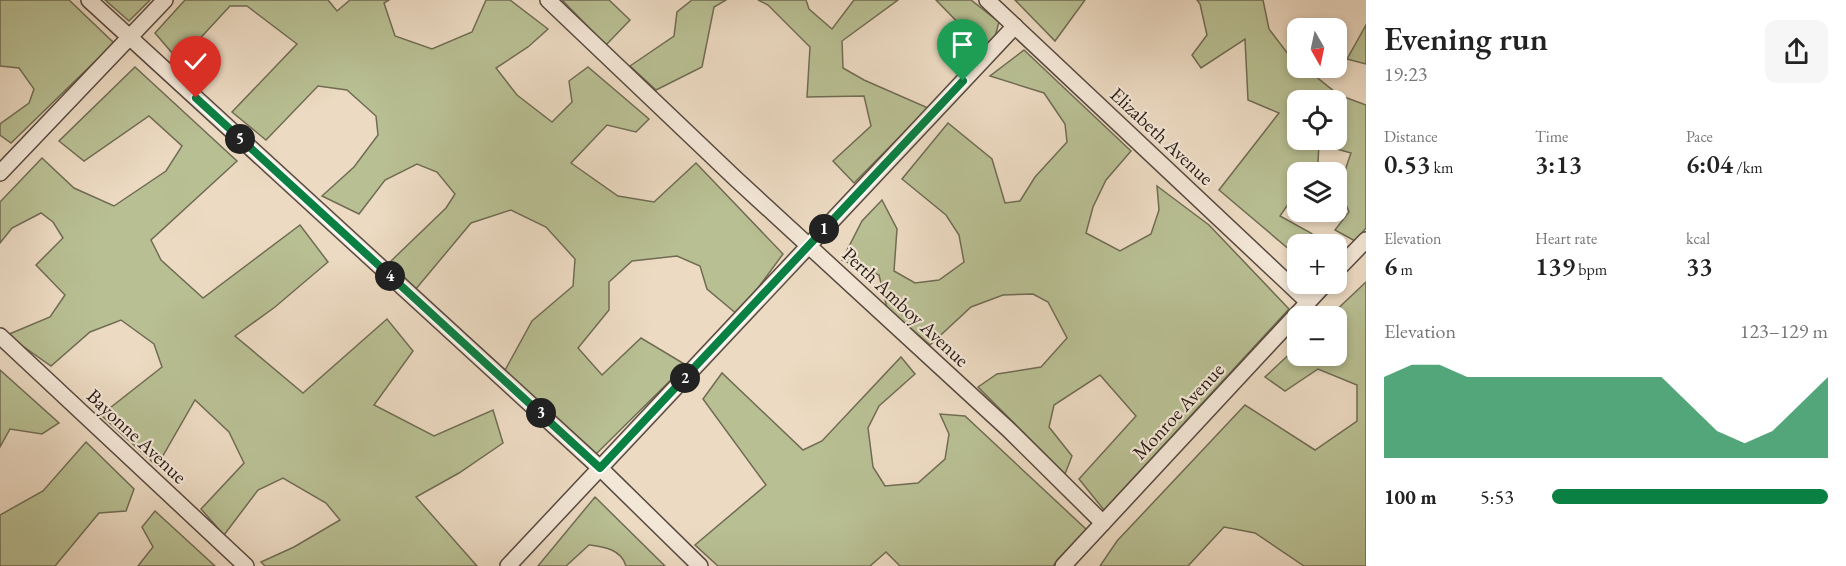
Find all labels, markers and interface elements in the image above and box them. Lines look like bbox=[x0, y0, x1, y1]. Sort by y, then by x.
text: Evening run bbox=[1384, 17, 1548, 60]
north arrow bbox=[1287, 18, 1347, 78]
map controls bbox=[1287, 18, 1347, 366]
pin bbox=[937, 19, 988, 81]
button: share bbox=[1765, 20, 1828, 83]
icon: arrive bbox=[946, 28, 979, 61]
pin bbox=[170, 36, 221, 98]
icon: check bbox=[179, 45, 212, 78]
text: 19:23 bbox=[1384, 61, 1427, 87]
street label: Elizabeth Avenue bbox=[1105, 81, 1219, 191]
button: locate bbox=[1287, 90, 1347, 150]
pin: 5 bbox=[225, 124, 255, 154]
text: Distance bbox=[1384, 126, 1437, 147]
text: Time bbox=[1535, 126, 1568, 147]
text: Pace bbox=[1686, 126, 1713, 147]
text: 5 bbox=[236, 128, 244, 149]
text: 0.53 bbox=[1384, 147, 1430, 181]
text: 3:13 bbox=[1535, 147, 1582, 181]
text: 6:04 bbox=[1686, 147, 1733, 181]
text: km bbox=[1430, 157, 1453, 178]
text: /km bbox=[1733, 157, 1763, 178]
button: layers bbox=[1287, 162, 1347, 222]
pin: 1 bbox=[809, 214, 839, 244]
text: 1 bbox=[820, 218, 828, 239]
text: Elevation bbox=[1384, 228, 1442, 249]
text: Heart rate bbox=[1535, 228, 1597, 249]
text: kcal bbox=[1686, 228, 1710, 249]
button: + bbox=[1287, 234, 1347, 294]
street label: Perth Amboy Avenue bbox=[837, 241, 975, 373]
text: 6 bbox=[1384, 249, 1397, 283]
text: 139 bbox=[1535, 249, 1575, 283]
text: 33 bbox=[1686, 249, 1713, 283]
text: m bbox=[1397, 259, 1413, 280]
text: bpm bbox=[1575, 259, 1607, 280]
pin: 4 bbox=[375, 261, 405, 291]
text: 4 bbox=[386, 265, 394, 286]
button: − bbox=[1287, 306, 1347, 366]
text: Elevation bbox=[1384, 318, 1456, 344]
text: 123–129 m bbox=[1740, 318, 1828, 344]
street label: Monroe Avenue bbox=[1126, 357, 1230, 465]
pin: 2 bbox=[670, 363, 700, 393]
text: 2 bbox=[681, 367, 689, 388]
street label: Bayonne Avenue bbox=[81, 383, 193, 489]
pin: 3 bbox=[526, 398, 556, 428]
text: 3 bbox=[537, 402, 545, 423]
text: 100 m bbox=[1384, 484, 1437, 510]
text: 5:53 bbox=[1480, 484, 1514, 510]

